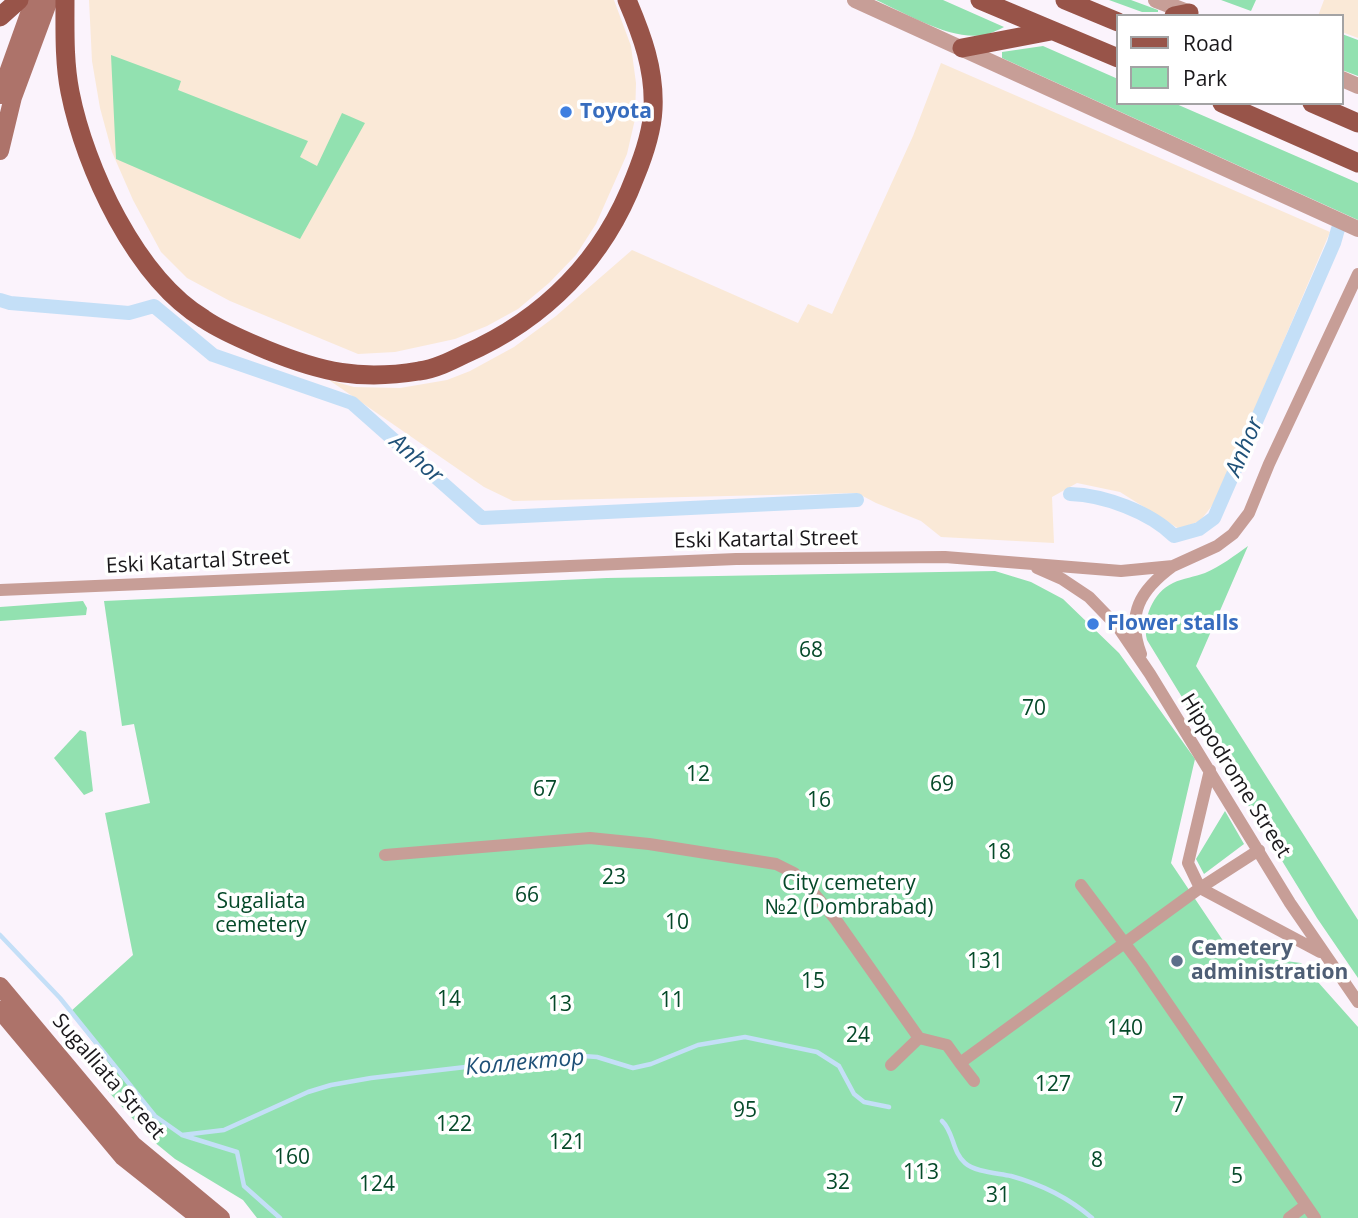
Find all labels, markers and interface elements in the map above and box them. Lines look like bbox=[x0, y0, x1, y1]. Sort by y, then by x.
legend bbox=[1116, 14, 1344, 105]
text: Road bbox=[1183, 29, 1233, 57]
text: Park bbox=[1183, 64, 1227, 92]
place label: Toyota bbox=[580, 99, 652, 125]
marker: Toyota bbox=[558, 104, 574, 120]
water label: Anhor bbox=[1220, 413, 1270, 481]
water label: Anhor bbox=[384, 428, 448, 490]
street label: Eski Katartal Street bbox=[674, 526, 858, 554]
street label: Eski Katartal Street bbox=[105, 545, 291, 579]
place label: Flower stalls bbox=[1107, 611, 1239, 637]
marker: Flower stalls bbox=[1085, 616, 1101, 632]
park label: 68 bbox=[799, 638, 823, 664]
street label: Hippodrome Street bbox=[1174, 689, 1296, 863]
park label: 70 bbox=[1022, 696, 1046, 722]
park label: 12 bbox=[686, 762, 710, 788]
park label: 69 bbox=[930, 772, 954, 798]
park label: 67 bbox=[533, 777, 557, 803]
park label: 16 bbox=[807, 788, 831, 814]
park label: 18 bbox=[987, 840, 1011, 866]
park label: 23 bbox=[602, 865, 626, 891]
park label: City cemetery №2 (Dombrabad) bbox=[764, 871, 934, 921]
park label: 66 bbox=[515, 883, 539, 909]
park label: Sugaliata cemetery bbox=[215, 889, 307, 939]
park label: 10 bbox=[665, 910, 689, 936]
place label: Cemetery administration bbox=[1191, 936, 1348, 986]
park label: 131 bbox=[967, 949, 1003, 975]
marker: Cemetery administration bbox=[1169, 953, 1185, 969]
park label: 15 bbox=[801, 969, 825, 995]
park label: 14 bbox=[437, 987, 461, 1013]
park label: 11 bbox=[660, 988, 684, 1014]
park label: 13 bbox=[548, 992, 572, 1018]
street label: Sugalliata Street bbox=[47, 1009, 169, 1145]
park label: 140 bbox=[1107, 1016, 1143, 1042]
park label: 24 bbox=[846, 1023, 870, 1049]
water label: Коллектор bbox=[464, 1044, 586, 1082]
park label: 127 bbox=[1035, 1072, 1071, 1098]
park label: 7 bbox=[1172, 1093, 1184, 1119]
park label: 95 bbox=[733, 1098, 757, 1124]
park label: 122 bbox=[436, 1112, 472, 1138]
park label: 121 bbox=[549, 1130, 585, 1156]
park label: 160 bbox=[274, 1145, 310, 1171]
park label: 8 bbox=[1091, 1148, 1103, 1174]
park label: 113 bbox=[903, 1160, 939, 1186]
park label: 5 bbox=[1231, 1164, 1243, 1190]
park label: 32 bbox=[826, 1170, 850, 1196]
park label: 124 bbox=[359, 1172, 395, 1198]
park label: 31 bbox=[986, 1183, 1010, 1209]

